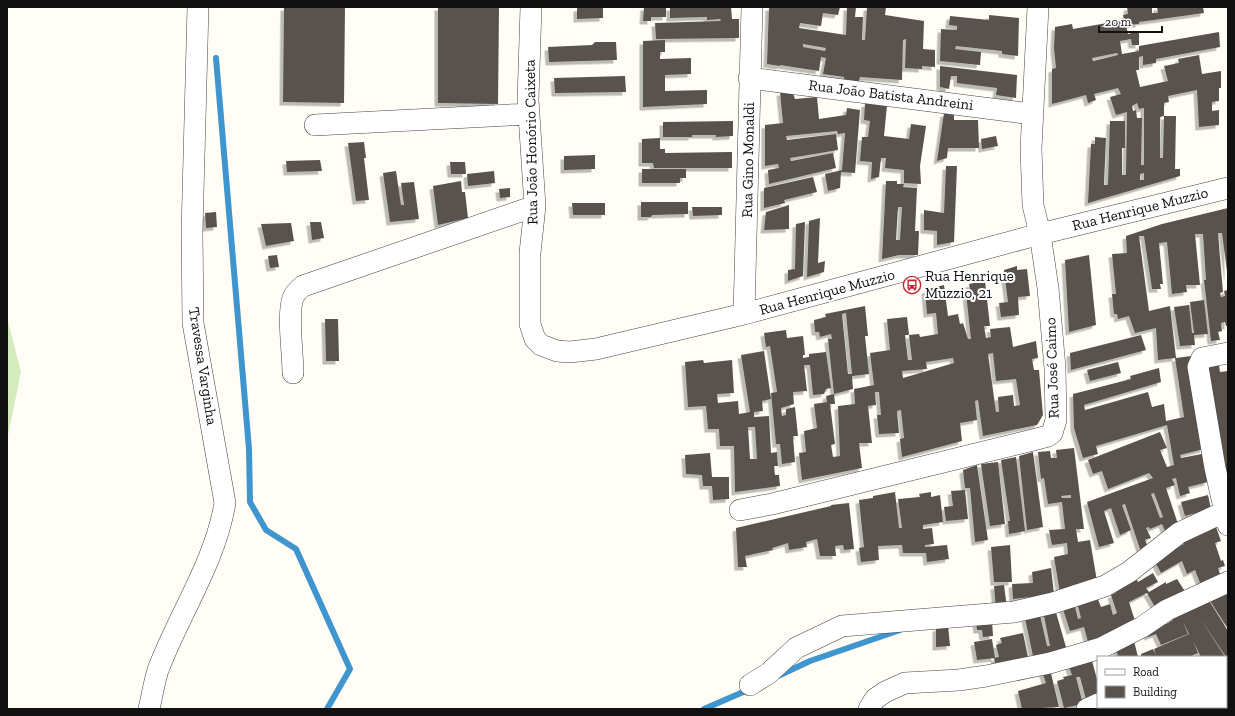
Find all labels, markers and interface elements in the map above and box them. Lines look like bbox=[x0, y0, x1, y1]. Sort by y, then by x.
scale bar bbox=[1099, 8, 1162, 34]
text: 20 m bbox=[1105, 15, 1132, 29]
street label: Rua João Honório Caixeta bbox=[521, 59, 541, 225]
street label: Rua João Batista Andreini bbox=[808, 76, 974, 114]
street label: Rua Gino Monaldi bbox=[738, 102, 758, 218]
street label: Rua Henrique Muzzio bbox=[1070, 183, 1210, 235]
street label: Rua Henrique Muzzio bbox=[757, 265, 897, 319]
place label: Rua Henrique Muzzio, 21 bbox=[925, 267, 1014, 302]
bus stop icon: Rua Henrique Muzzio, 21 bbox=[902, 275, 922, 295]
street label: Travessa Varginha bbox=[185, 306, 221, 426]
street label: Rua José Caimo bbox=[1041, 317, 1063, 419]
legend bbox=[1097, 656, 1227, 708]
text: Road bbox=[1133, 665, 1159, 679]
text: Building bbox=[1133, 685, 1177, 699]

